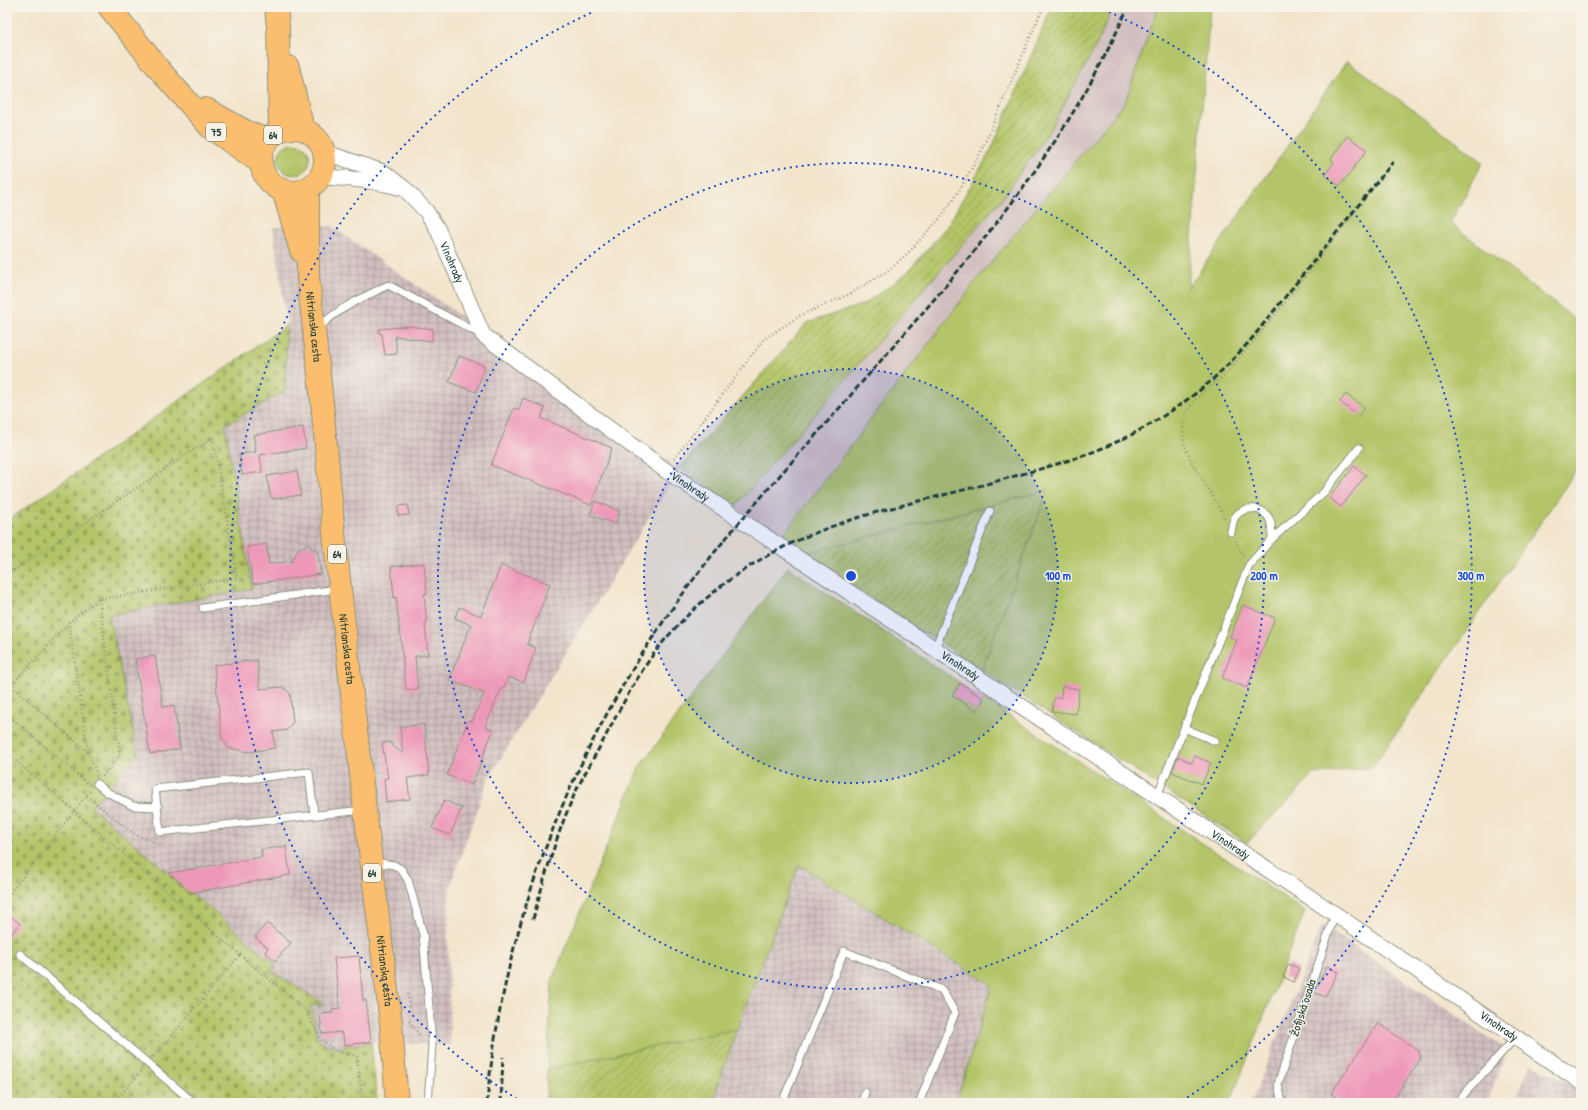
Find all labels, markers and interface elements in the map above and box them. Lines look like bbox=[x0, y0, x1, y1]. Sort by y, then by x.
road number: 75 bbox=[206, 123, 226, 141]
road number: 64 bbox=[264, 126, 282, 144]
street label: Vinohrady bbox=[436, 238, 469, 286]
street label: Nitrianska cesta bbox=[302, 291, 327, 363]
street label: Vinohrady bbox=[667, 467, 713, 505]
road number: 64 bbox=[328, 545, 346, 563]
text: 100 m bbox=[1045, 567, 1071, 584]
text: 200 m bbox=[1250, 567, 1278, 584]
text: 300 m bbox=[1457, 567, 1485, 584]
centre of rings bbox=[844, 569, 858, 583]
street label: Nitrianska cesta bbox=[335, 613, 360, 685]
street label: Vinohrady bbox=[938, 646, 983, 684]
street label: Vinohrady bbox=[1208, 825, 1254, 863]
road number: 64 bbox=[363, 864, 381, 882]
street label: Nitrianska cesta bbox=[372, 935, 398, 1007]
street label: Žofijská osada bbox=[1285, 977, 1320, 1039]
street label: Vinohrady bbox=[1476, 1006, 1522, 1045]

